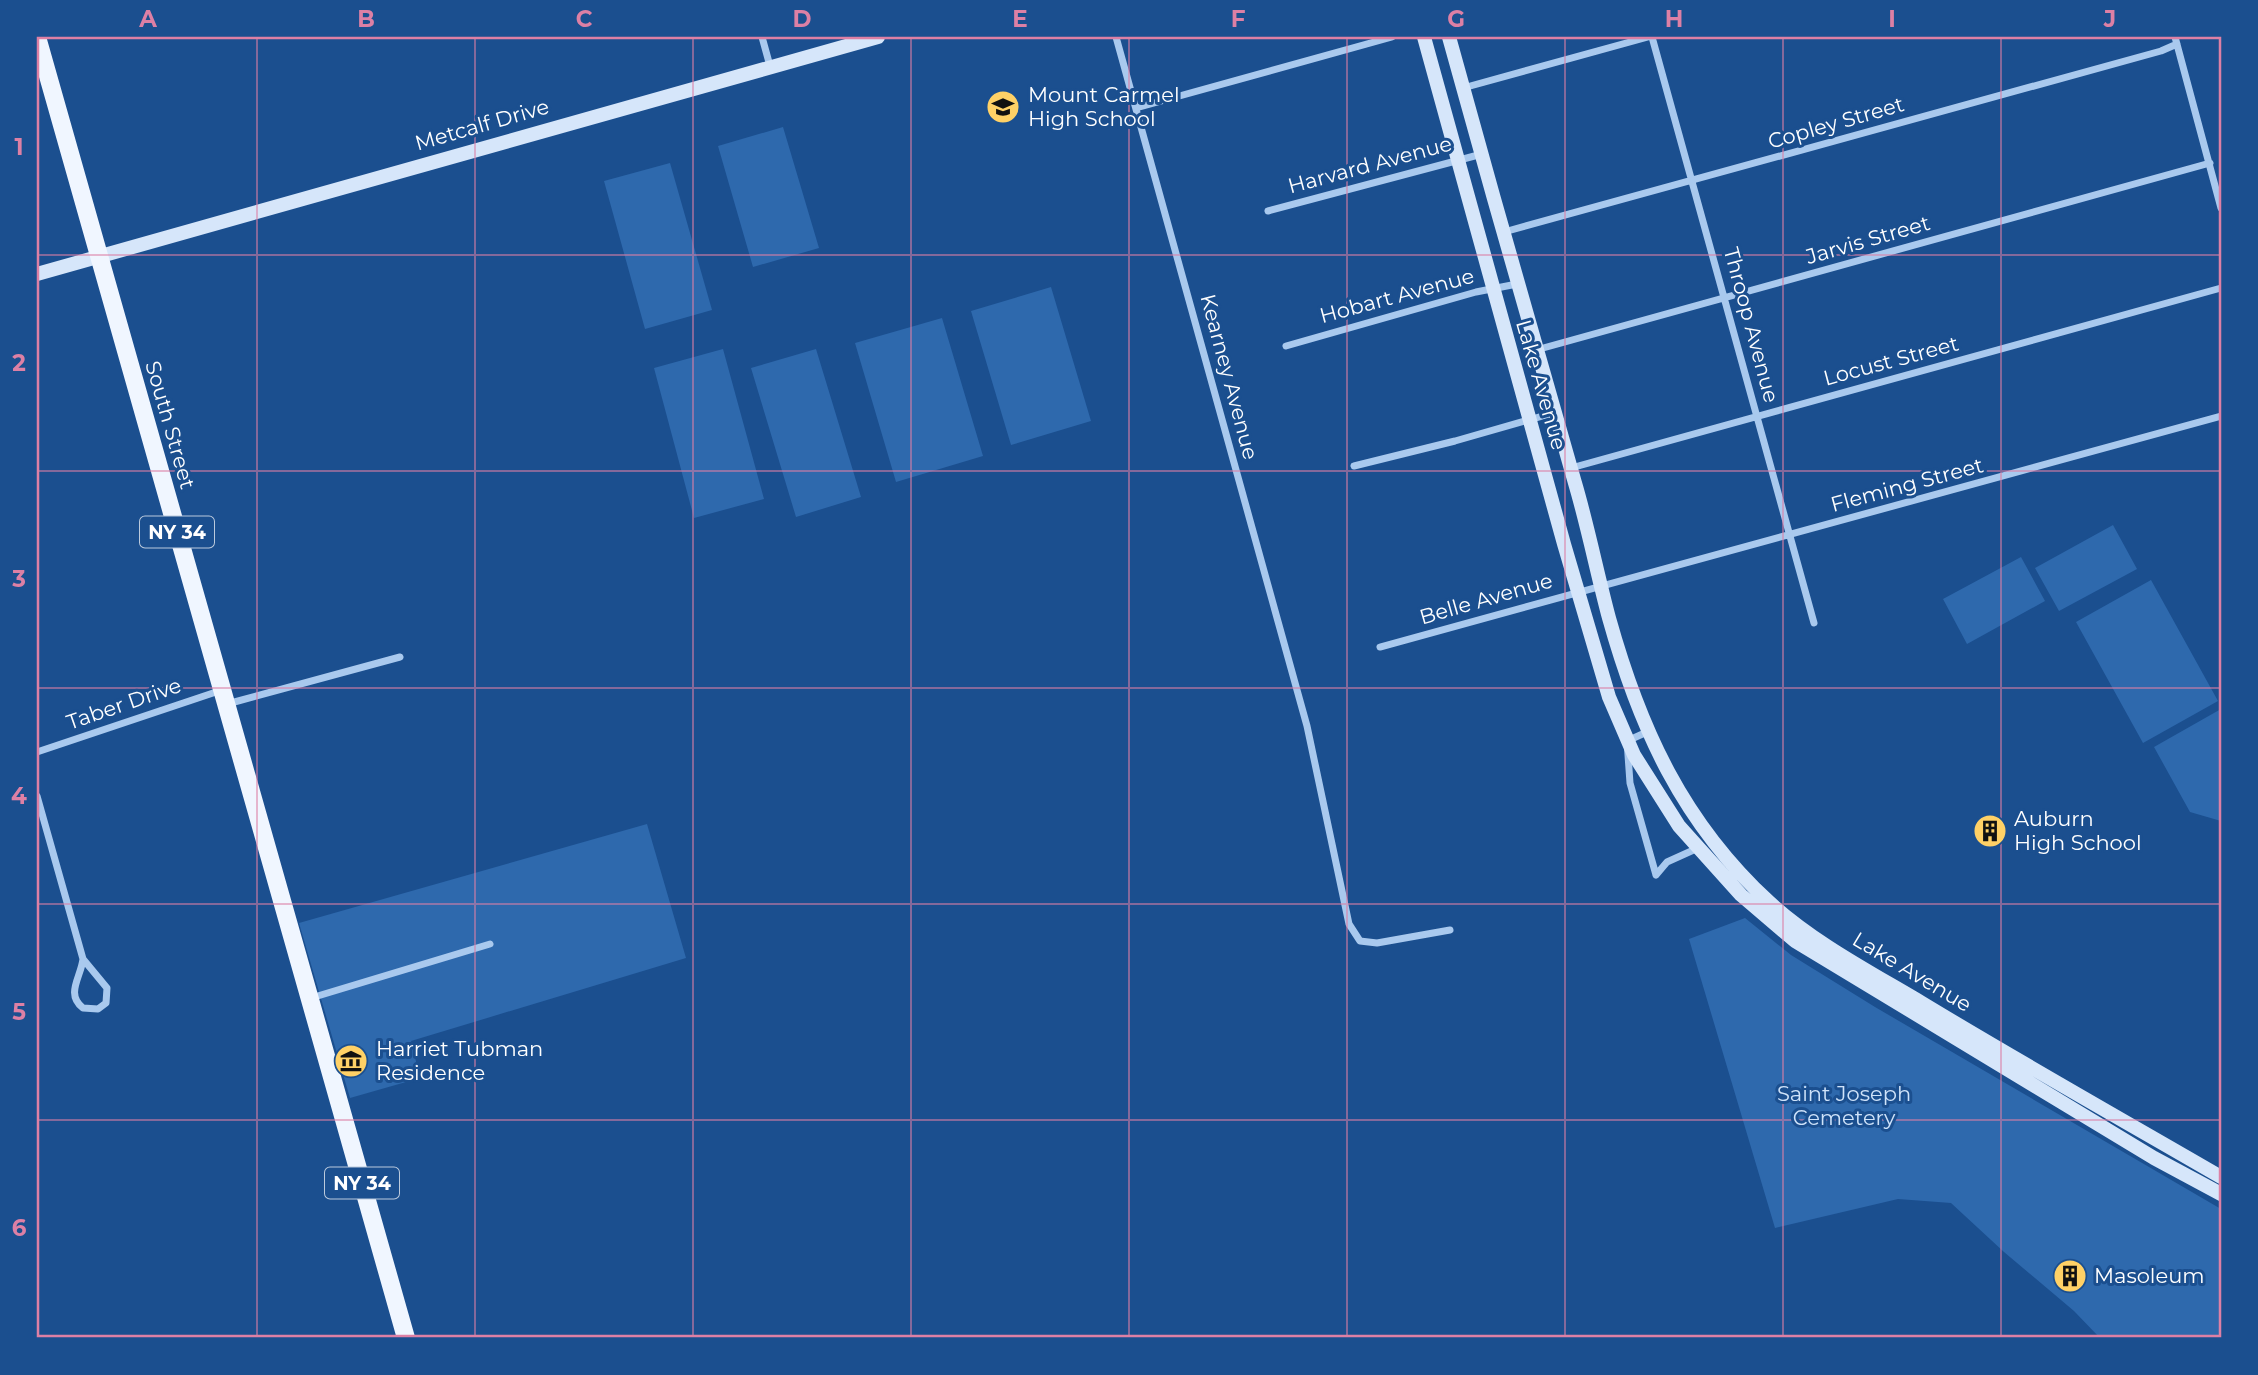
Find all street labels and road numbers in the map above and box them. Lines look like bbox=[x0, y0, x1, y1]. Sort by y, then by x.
street label: Copley Street bbox=[1765, 91, 1907, 154]
street label: Metcalf Drive bbox=[412, 93, 552, 156]
street label: Harvard Avenue bbox=[1285, 131, 1455, 198]
street label: Jarvis Street bbox=[1802, 210, 1933, 269]
street label: Throop Avenue bbox=[1719, 244, 1784, 405]
street label: Hobart Avenue bbox=[1317, 263, 1477, 328]
street label: Kearney Avenue bbox=[1195, 291, 1264, 462]
street label: Lake Avenue bbox=[1511, 317, 1572, 453]
street label: Locust Street bbox=[1820, 330, 1961, 391]
street label: South Street bbox=[140, 358, 201, 492]
street label: Fleming Street bbox=[1828, 452, 1986, 517]
road number: NY 34 bbox=[140, 516, 214, 548]
street label: Belle Avenue bbox=[1416, 568, 1555, 629]
street label: Taber Drive bbox=[63, 672, 184, 735]
street label: Lake Avenue bbox=[1848, 926, 1976, 1017]
road number: NY 34 bbox=[325, 1168, 399, 1198]

